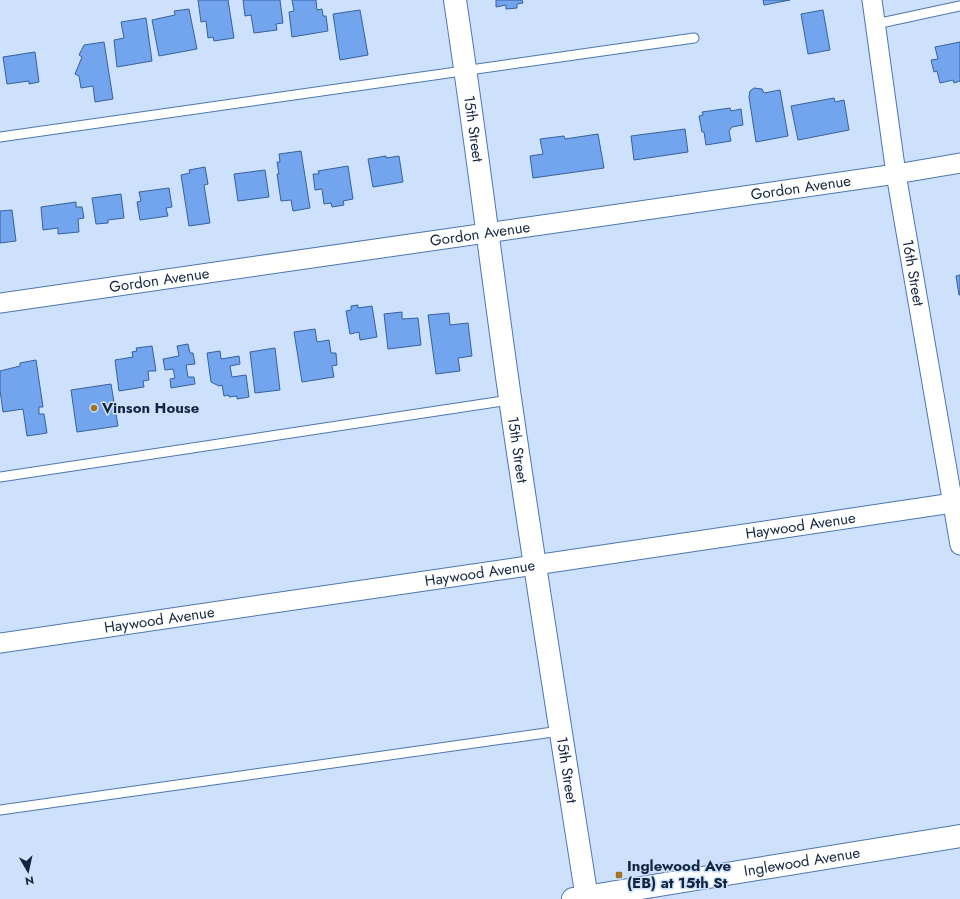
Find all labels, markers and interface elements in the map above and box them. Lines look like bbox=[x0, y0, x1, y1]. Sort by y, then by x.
street label: 15th Street bbox=[458, 94, 489, 164]
street label: Gordon Avenue bbox=[749, 170, 853, 206]
street label: Gordon Avenue bbox=[429, 216, 532, 252]
street label: 16th Street bbox=[897, 238, 930, 308]
street label: Gordon Avenue bbox=[108, 262, 211, 298]
place label: Vinson House bbox=[101, 397, 200, 419]
marker: Vinson House bbox=[89, 403, 99, 413]
street label: 15th Street bbox=[502, 415, 533, 485]
street label: Haywood Avenue bbox=[744, 507, 857, 545]
street label: Haywood Avenue bbox=[423, 554, 537, 592]
street label: Haywood Avenue bbox=[103, 601, 216, 639]
street label: 15th Street bbox=[551, 735, 583, 805]
street label: Inglewood Avenue bbox=[742, 841, 862, 882]
north arrow bbox=[8, 851, 48, 891]
place label: Inglewood Ave (EB) at 15th St bbox=[627, 855, 732, 894]
marker: Inglewood Ave (EB) at 15th St bbox=[614, 870, 624, 880]
text: N bbox=[24, 872, 35, 889]

